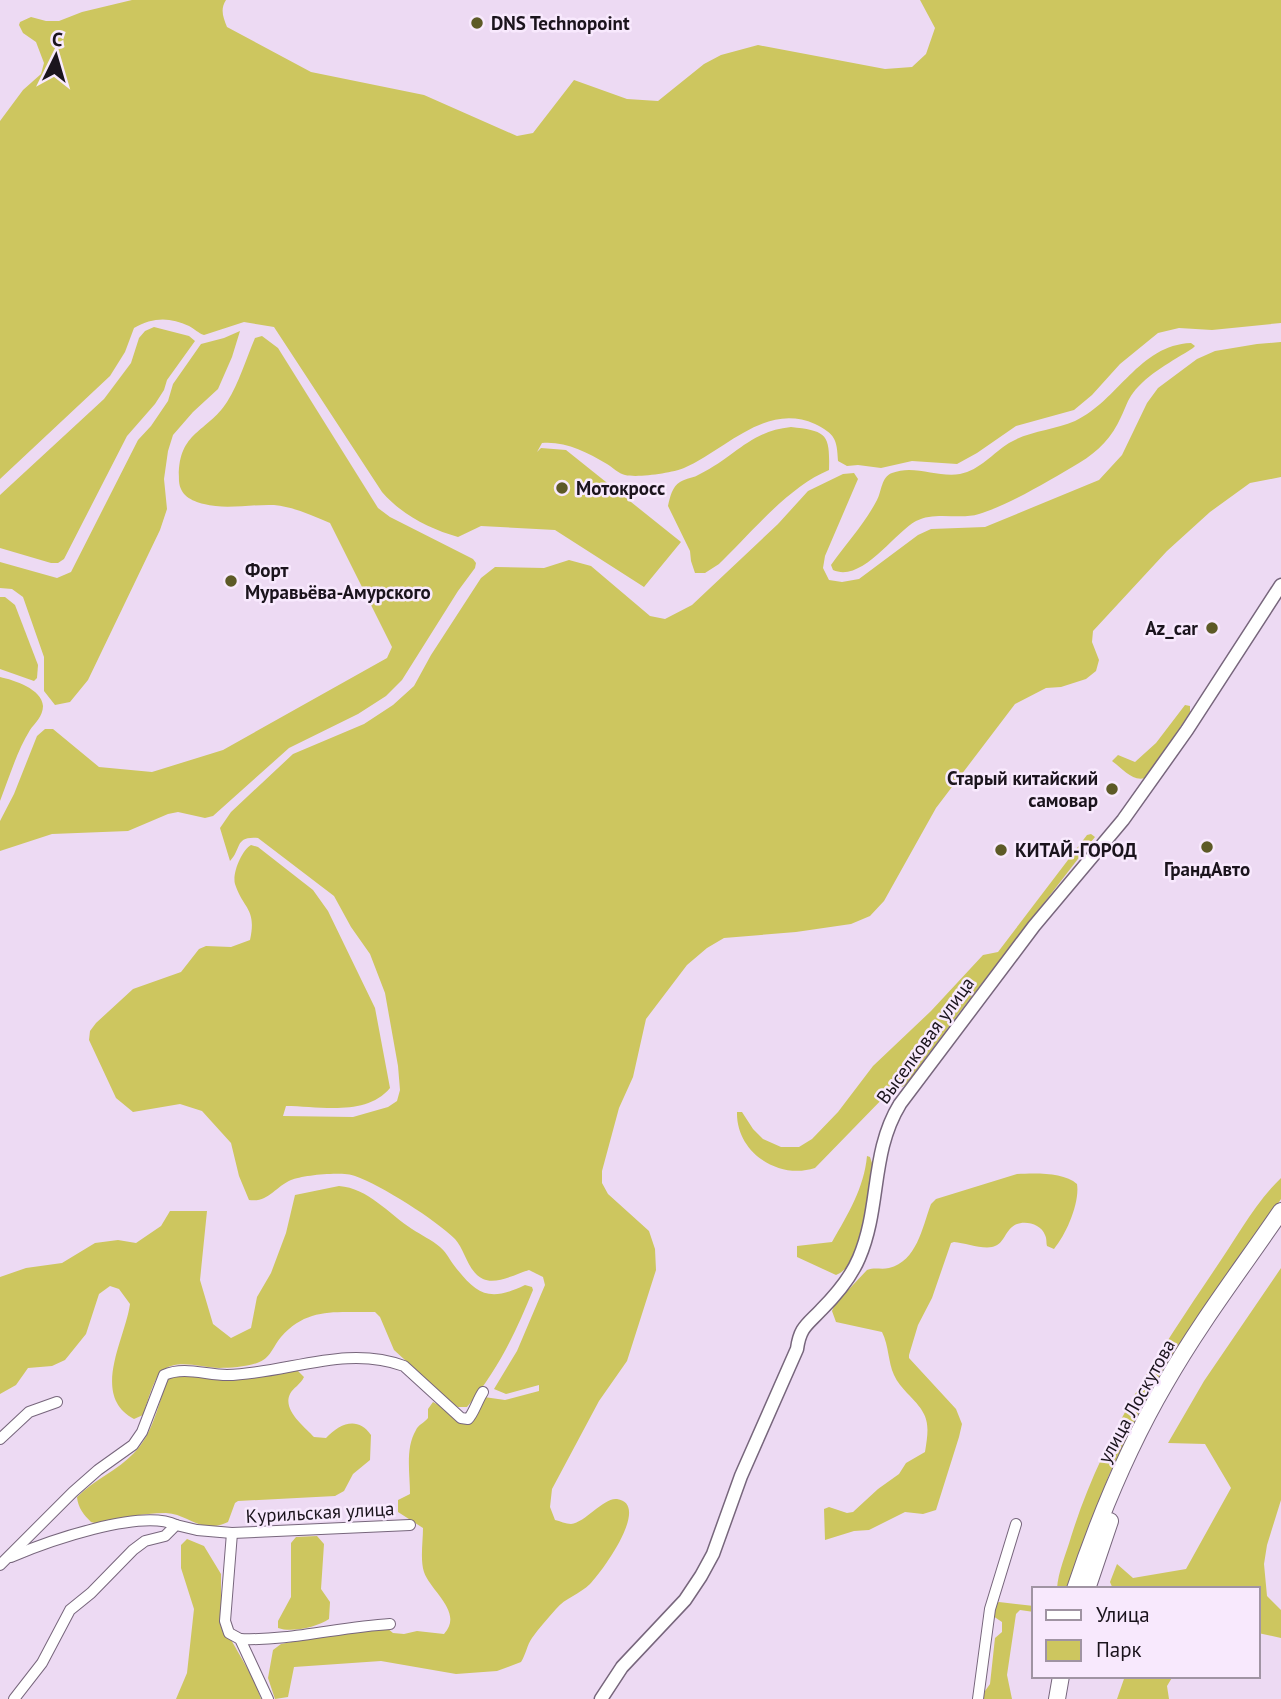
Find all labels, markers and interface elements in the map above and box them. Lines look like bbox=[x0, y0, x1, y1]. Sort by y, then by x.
place label: DNS Technopoint bbox=[491, 11, 630, 35]
marker: DNS Technopoint bbox=[469, 15, 485, 31]
north arrow bbox=[21, 21, 91, 91]
text: С bbox=[51, 27, 64, 52]
place label: Мотокросс bbox=[576, 476, 665, 500]
marker: Мотокросс bbox=[554, 480, 570, 496]
place label: Форт Муравьёва-Амурского bbox=[245, 558, 431, 604]
marker: Форт Муравьёва-Амурского bbox=[223, 573, 239, 589]
place label: Az_car bbox=[1145, 616, 1198, 640]
marker: Az_car bbox=[1204, 620, 1220, 636]
place label: Старый китайский самовар bbox=[947, 766, 1098, 812]
marker: Старый китайский самовар bbox=[1104, 781, 1120, 797]
place label: КИТАЙ-ГОРОД bbox=[1015, 838, 1137, 862]
marker: ГрандАвто bbox=[1199, 839, 1215, 855]
marker: КИТАЙ-ГОРОД bbox=[993, 842, 1009, 858]
place label: ГрандАвто bbox=[1164, 857, 1250, 881]
street label: Выселковая улица bbox=[871, 972, 979, 1108]
street label: улица Лоскутова bbox=[1092, 1335, 1180, 1467]
street label: Курильская улица bbox=[245, 1496, 395, 1528]
legend bbox=[1032, 1587, 1260, 1678]
text: Улица bbox=[1096, 1601, 1150, 1628]
text: Парк bbox=[1096, 1636, 1142, 1663]

